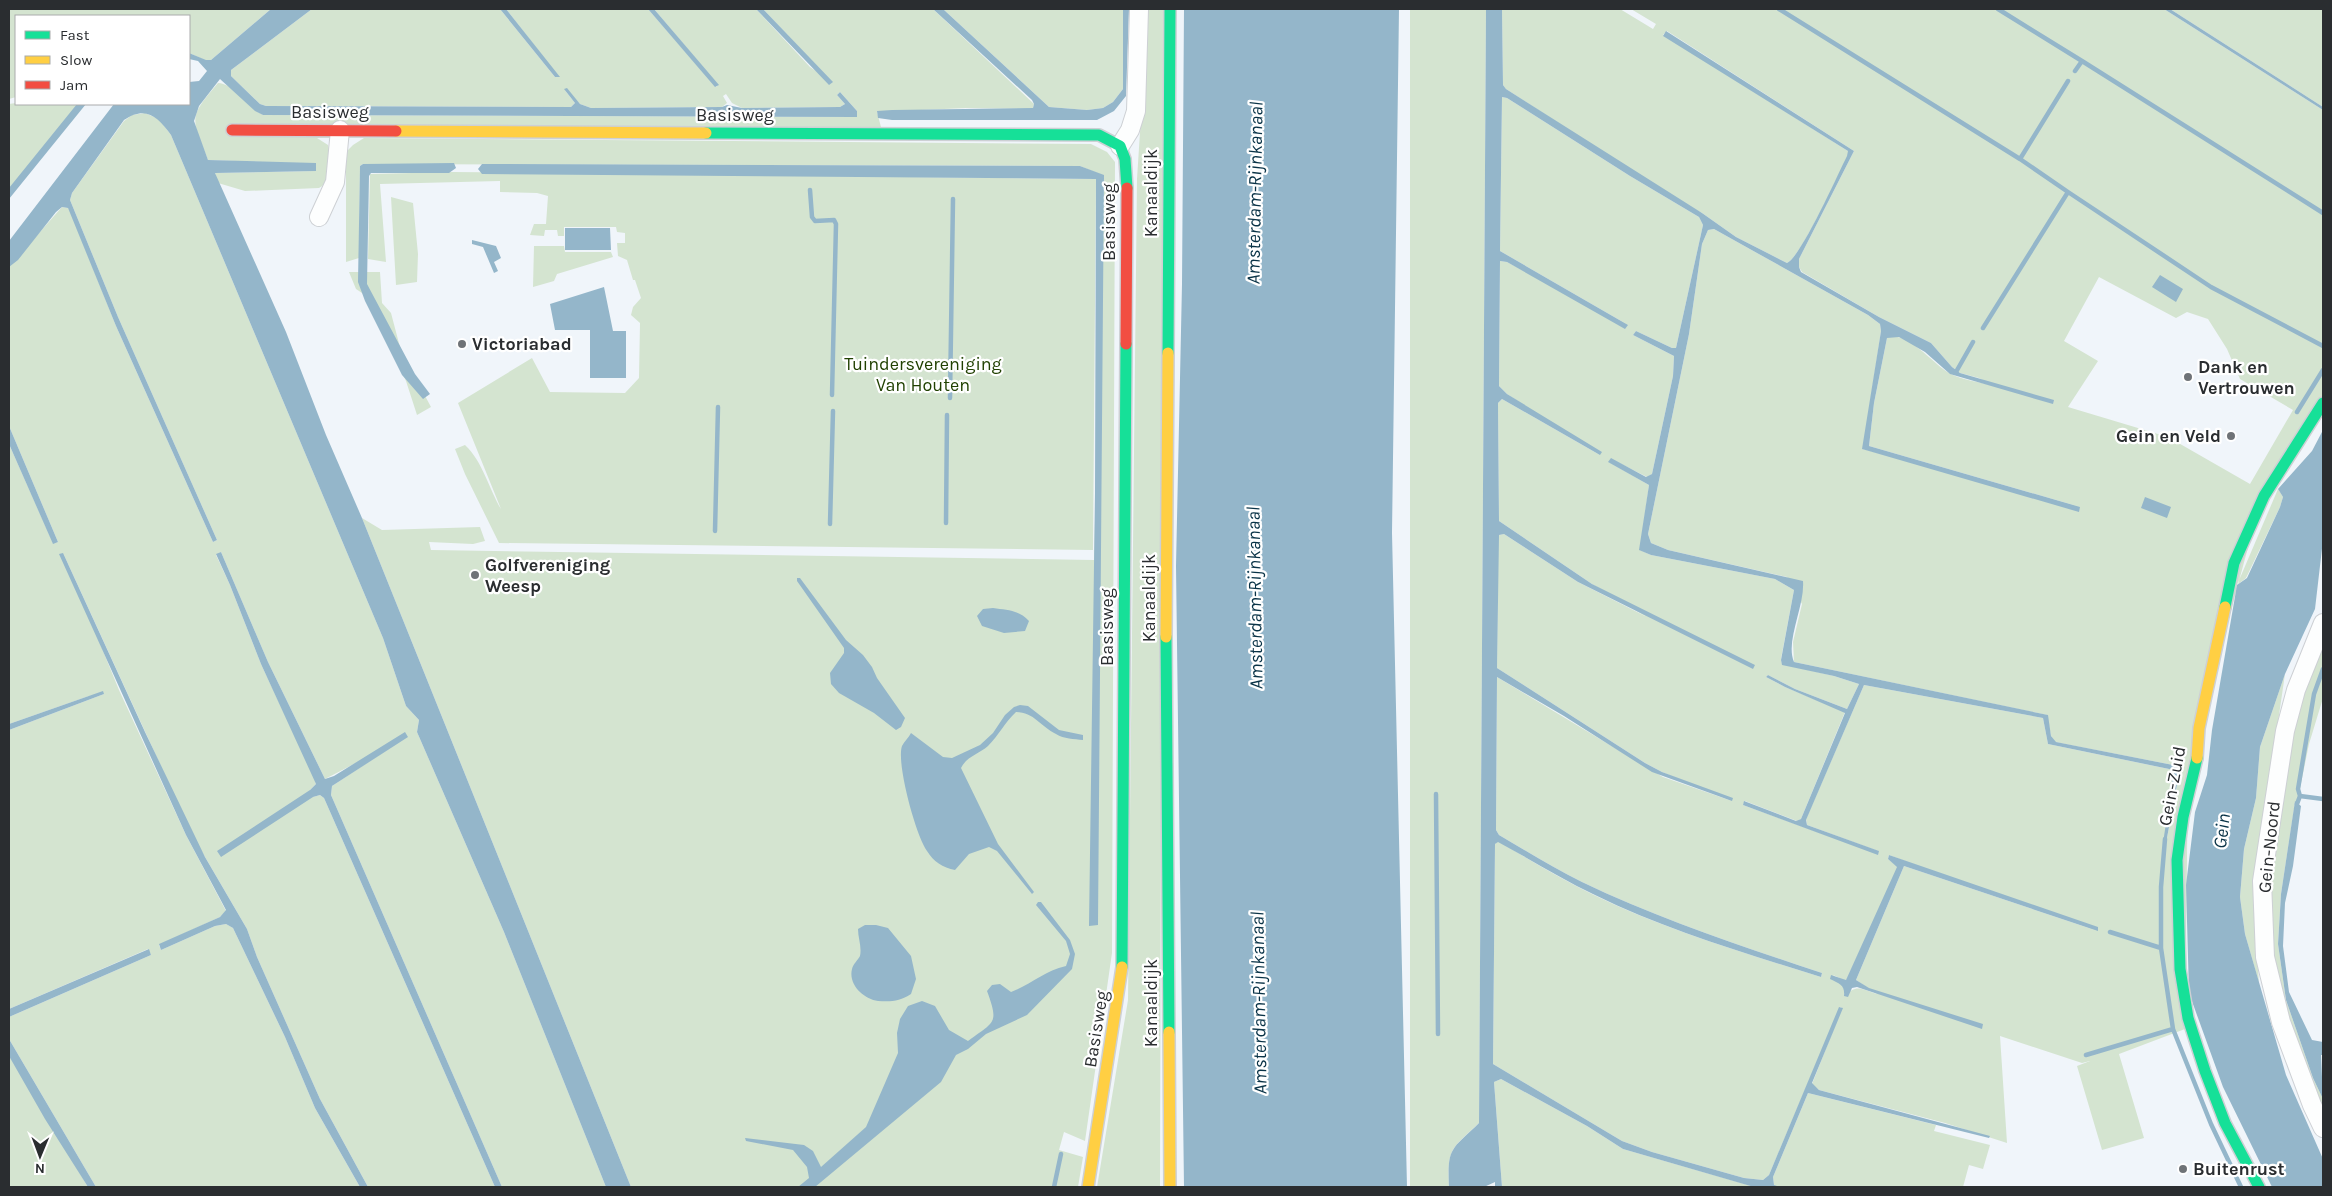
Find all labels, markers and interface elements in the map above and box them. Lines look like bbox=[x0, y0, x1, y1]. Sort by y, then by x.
legend bbox=[15, 15, 190, 105]
text: Fast bbox=[60, 26, 90, 44]
text: Slow bbox=[60, 51, 92, 69]
text: Jam bbox=[60, 76, 88, 94]
street label: Basisweg bbox=[291, 101, 369, 123]
water label: Amsterdam-Rijnkanaal bbox=[1242, 101, 1268, 285]
street label: Basisweg bbox=[696, 104, 774, 126]
street label: Kanaaldijk bbox=[1140, 149, 1162, 237]
street label: Basisweg bbox=[1098, 183, 1120, 261]
place label: Victoriabad bbox=[472, 333, 572, 355]
marker: Victoriabad bbox=[456, 338, 468, 350]
park label: Tuindersvereniging Van Houten bbox=[844, 353, 1002, 396]
place label: Dank en Vertrouwen bbox=[2198, 356, 2295, 399]
marker: Dank en Vertrouwen bbox=[2182, 371, 2194, 383]
place label: Gein en Veld bbox=[2116, 425, 2221, 447]
marker: Gein en Veld bbox=[2225, 430, 2237, 442]
water label: Amsterdam-Rijnkanaal bbox=[1242, 506, 1268, 690]
place label: Golfvereniging Weesp bbox=[485, 554, 611, 597]
street label: Kanaaldijk bbox=[1138, 554, 1160, 642]
marker: Golfvereniging Weesp bbox=[469, 569, 481, 581]
street label: Basisweg bbox=[1096, 588, 1118, 666]
street label: Gein-Zuid bbox=[2153, 744, 2191, 828]
street label: Gein-Noord bbox=[2253, 800, 2285, 894]
water label: Gein bbox=[2209, 812, 2235, 850]
water label: Amsterdam-Rijnkanaal bbox=[1246, 911, 1272, 1095]
street label: Kanaaldijk bbox=[1140, 959, 1162, 1047]
street label: Basisweg bbox=[1079, 989, 1113, 1069]
north arrow bbox=[15, 1131, 65, 1181]
place label: Buitenrust bbox=[2193, 1158, 2285, 1180]
text: N bbox=[35, 1160, 45, 1177]
marker: Buitenrust bbox=[2177, 1163, 2189, 1175]

